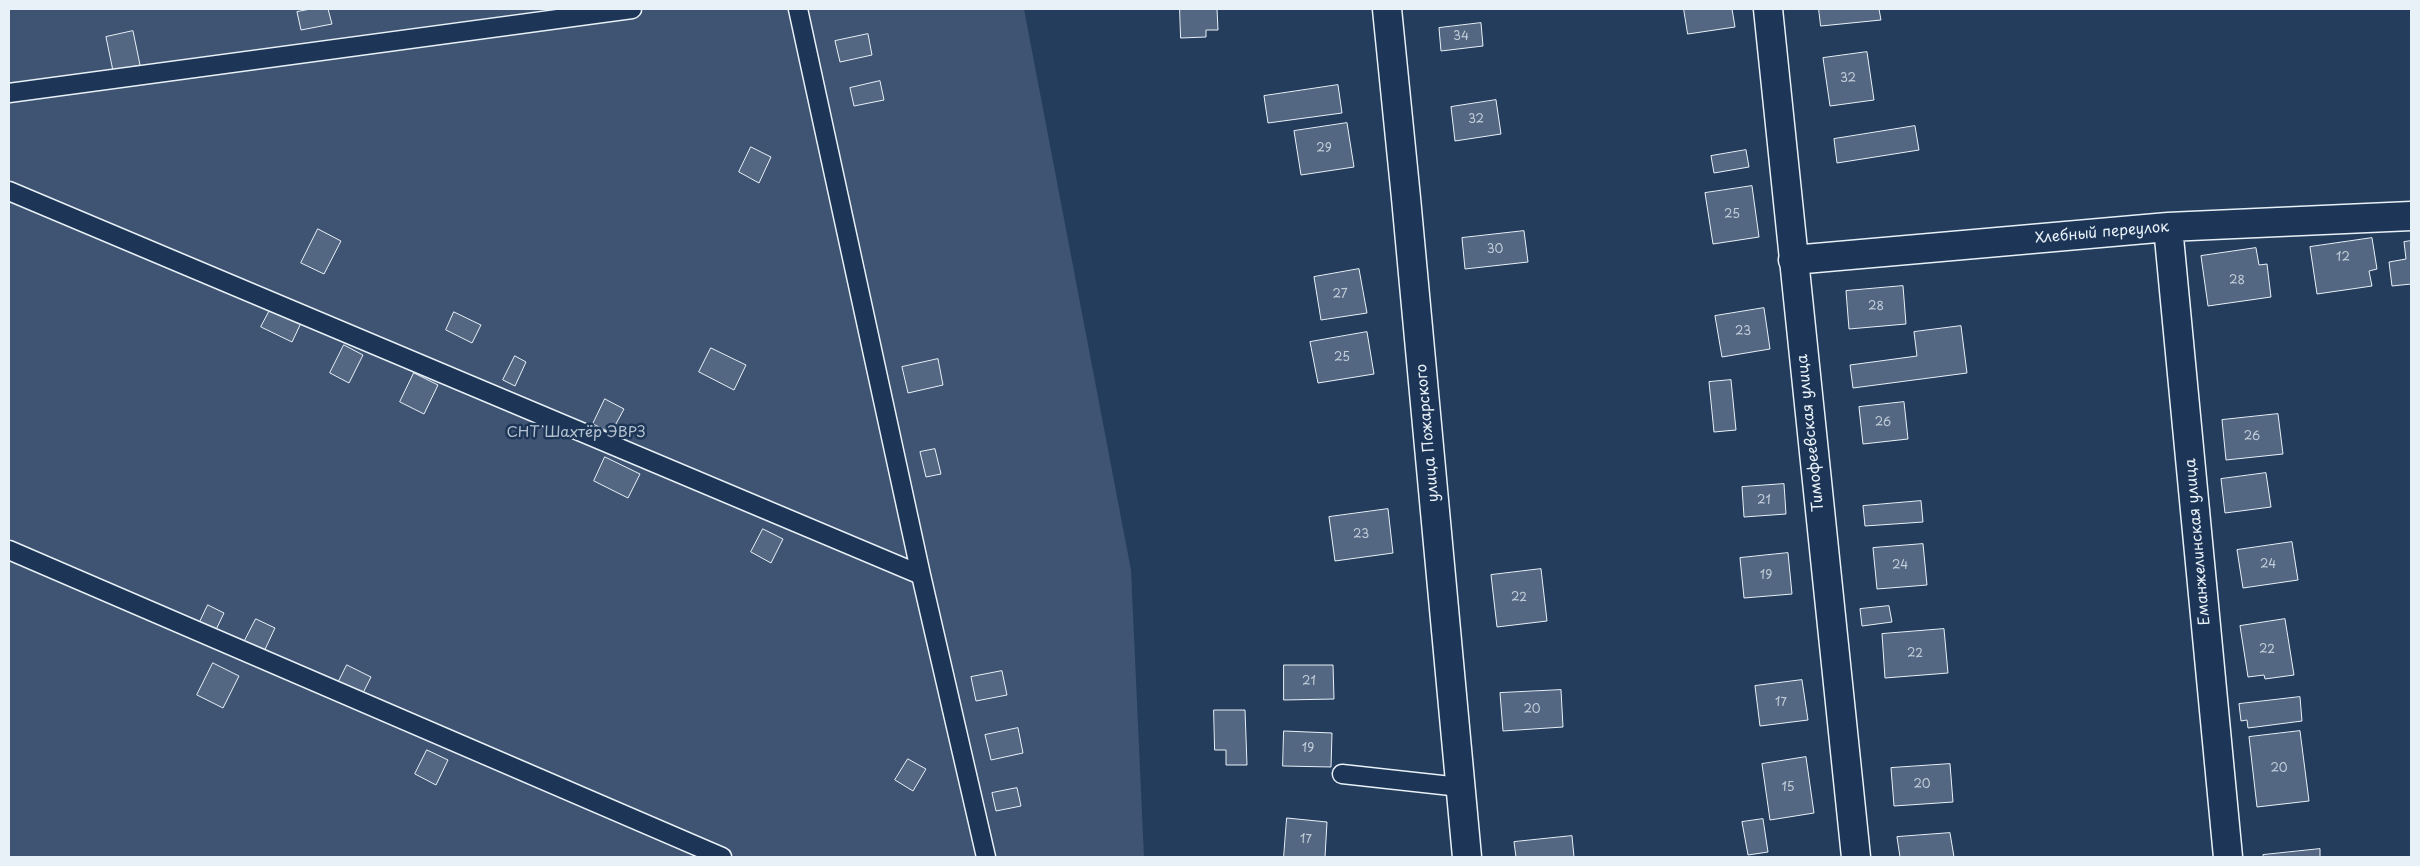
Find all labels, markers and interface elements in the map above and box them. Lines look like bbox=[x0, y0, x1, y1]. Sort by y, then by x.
house number: 34 bbox=[1453, 30, 1469, 44]
house number: 32 bbox=[1840, 72, 1856, 86]
house number: 32 bbox=[1468, 113, 1484, 127]
house number: 29 bbox=[1316, 142, 1332, 156]
house number: 25 bbox=[1724, 208, 1740, 222]
street label: Хлебный переулок bbox=[2034, 218, 2170, 248]
house number: 30 bbox=[1487, 243, 1503, 257]
house number: 12 bbox=[2336, 251, 2350, 265]
house number: 28 bbox=[2229, 274, 2245, 288]
house number: 27 bbox=[1333, 288, 1347, 302]
house number: 28 bbox=[1868, 300, 1884, 314]
house number: 23 bbox=[1735, 325, 1751, 339]
house number: 25 bbox=[1334, 351, 1350, 365]
street label: Тимофеевская улица bbox=[1794, 353, 1828, 513]
street label: улица Пожарского bbox=[1413, 363, 1443, 503]
house number: 26 bbox=[1875, 416, 1891, 430]
park label: СНТ Шахтёр ЭВРЗ bbox=[506, 424, 646, 442]
house number: 26 bbox=[2244, 430, 2260, 444]
street label: Еманжелинская улица bbox=[2182, 458, 2214, 626]
house number: 21 bbox=[1757, 494, 1771, 508]
house number: 23 bbox=[1353, 528, 1369, 542]
house number: 24 bbox=[2260, 558, 2276, 572]
house number: 24 bbox=[1892, 559, 1908, 573]
house number: 19 bbox=[1760, 569, 1772, 583]
house number: 22 bbox=[1511, 591, 1527, 605]
house number: 22 bbox=[2259, 643, 2275, 657]
house number: 22 bbox=[1907, 647, 1923, 661]
house number: 21 bbox=[1302, 675, 1316, 689]
house number: 17 bbox=[1775, 696, 1787, 710]
house number: 20 bbox=[1523, 703, 1541, 717]
house number: 19 bbox=[1302, 742, 1314, 756]
house number: 20 bbox=[2270, 762, 2288, 776]
house number: 20 bbox=[1913, 778, 1931, 792]
house number: 15 bbox=[1781, 781, 1795, 795]
house number: 17 bbox=[1300, 833, 1312, 847]

